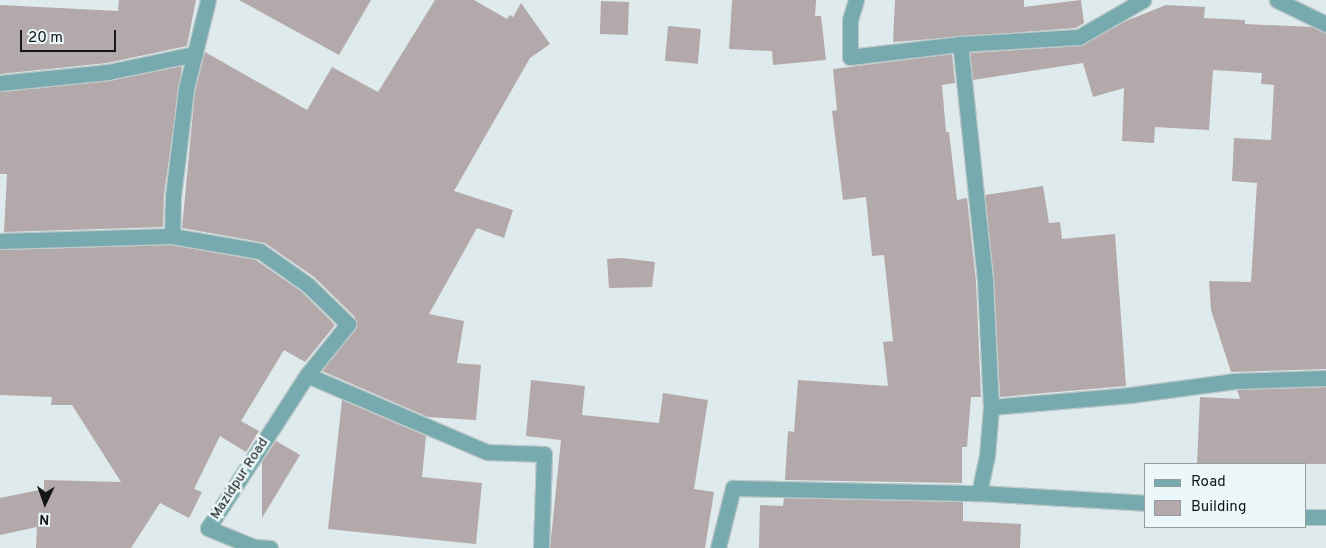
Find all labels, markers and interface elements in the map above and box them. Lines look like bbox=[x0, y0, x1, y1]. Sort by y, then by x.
scale bar bbox=[22, 20, 119, 52]
text: 20 m bbox=[28, 29, 63, 48]
street label: Mazidpur Road bbox=[207, 435, 273, 523]
legend bbox=[1144, 463, 1306, 528]
text: Road bbox=[1191, 473, 1226, 492]
north arrow bbox=[20, 478, 70, 528]
text: Building bbox=[1191, 498, 1246, 517]
text: N bbox=[39, 510, 50, 527]

